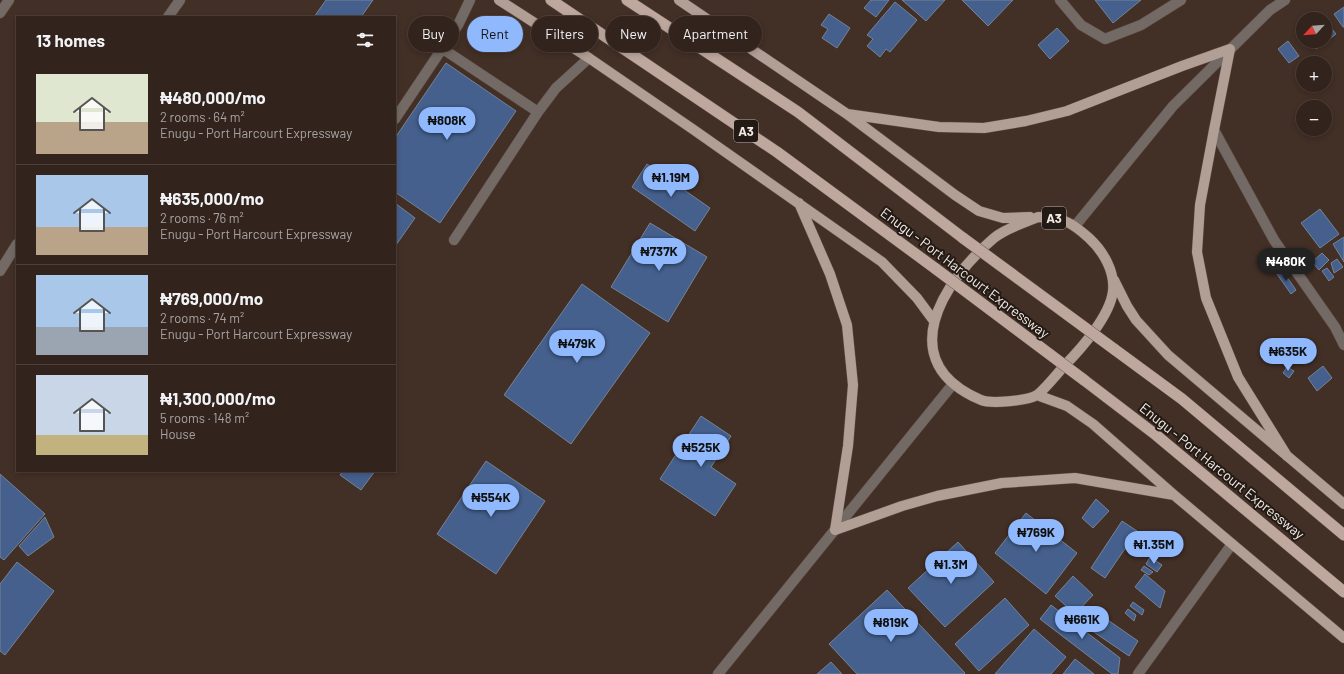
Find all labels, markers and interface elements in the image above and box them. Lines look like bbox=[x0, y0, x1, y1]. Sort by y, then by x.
north arrow bbox=[1296, 12, 1332, 48]
map controls bbox=[1296, 12, 1332, 136]
chip: Buy bbox=[408, 16, 459, 52]
chip: Rent bbox=[467, 16, 523, 52]
chip: Filters bbox=[531, 16, 598, 52]
chip: New bbox=[606, 16, 661, 52]
chip: Apartment bbox=[669, 16, 762, 52]
icon: filters bbox=[354, 29, 376, 51]
text: 13 homes bbox=[36, 30, 105, 50]
button: + bbox=[1296, 56, 1332, 92]
text: ₦480,000/mo bbox=[160, 87, 266, 107]
icon: home bbox=[68, 90, 116, 138]
button: − bbox=[1296, 100, 1332, 136]
pin: ₦808K bbox=[419, 107, 475, 141]
text: 2 rooms · 64 m² bbox=[160, 109, 245, 125]
text: ₦808K bbox=[427, 112, 467, 128]
road number: A3 bbox=[734, 120, 758, 142]
text: Enugu - Port Harcourt Expressway bbox=[160, 125, 352, 141]
pin: ₦1.19M bbox=[638, 164, 704, 198]
text: ₦1.19M bbox=[652, 169, 690, 185]
text: ₦635,000/mo bbox=[160, 188, 264, 208]
icon: home bbox=[68, 191, 116, 239]
street label: Enugu - Port Harcourt Expressway bbox=[878, 204, 1053, 342]
road number: A3 bbox=[1042, 207, 1066, 229]
text: 2 rooms · 76 m² bbox=[160, 210, 244, 226]
text: Enugu - Port Harcourt Expressway bbox=[160, 226, 352, 242]
pin: ₦737K bbox=[631, 238, 687, 272]
text: ₦737K bbox=[640, 243, 678, 259]
pin: ₦480K bbox=[1258, 248, 1314, 282]
text: ₦480K bbox=[1266, 253, 1306, 269]
text: ₦769,000/mo bbox=[160, 288, 263, 308]
icon: home bbox=[68, 291, 116, 339]
text: 2 rooms · 74 m² bbox=[160, 310, 244, 326]
text: Enugu - Port Harcourt Expressway bbox=[160, 326, 352, 342]
pin: ₦479K bbox=[549, 330, 605, 364]
text: ₦479K bbox=[558, 335, 596, 351]
pin: ₦635K bbox=[1260, 338, 1316, 372]
text: ₦635K bbox=[1269, 343, 1307, 359]
text: ₦1,300,000/mo bbox=[160, 388, 276, 408]
icon: home bbox=[68, 391, 116, 439]
street label: Enugu - Port Harcourt Expressway bbox=[1137, 399, 1308, 543]
text: 5 rooms · 148 m² bbox=[160, 410, 249, 426]
text: House bbox=[160, 426, 196, 442]
pin: ₦525K bbox=[673, 434, 729, 468]
text: ₦525K bbox=[682, 439, 720, 455]
pin: ₦554K bbox=[463, 484, 519, 518]
text: ₦554K bbox=[471, 489, 511, 505]
pin: ₦769K bbox=[1008, 519, 1064, 553]
text: ₦769K bbox=[1017, 524, 1055, 540]
pin: ₦1.35M bbox=[1121, 531, 1187, 565]
text: ₦1.35M bbox=[1134, 536, 1174, 552]
pin: ₦1.3M bbox=[923, 551, 979, 585]
text: ₦1.3M bbox=[934, 556, 968, 572]
pin: ₦661K bbox=[1054, 606, 1110, 640]
pin: ₦819K bbox=[863, 609, 919, 643]
text: ₦661K bbox=[1064, 611, 1100, 627]
text: ₦819K bbox=[873, 614, 909, 630]

